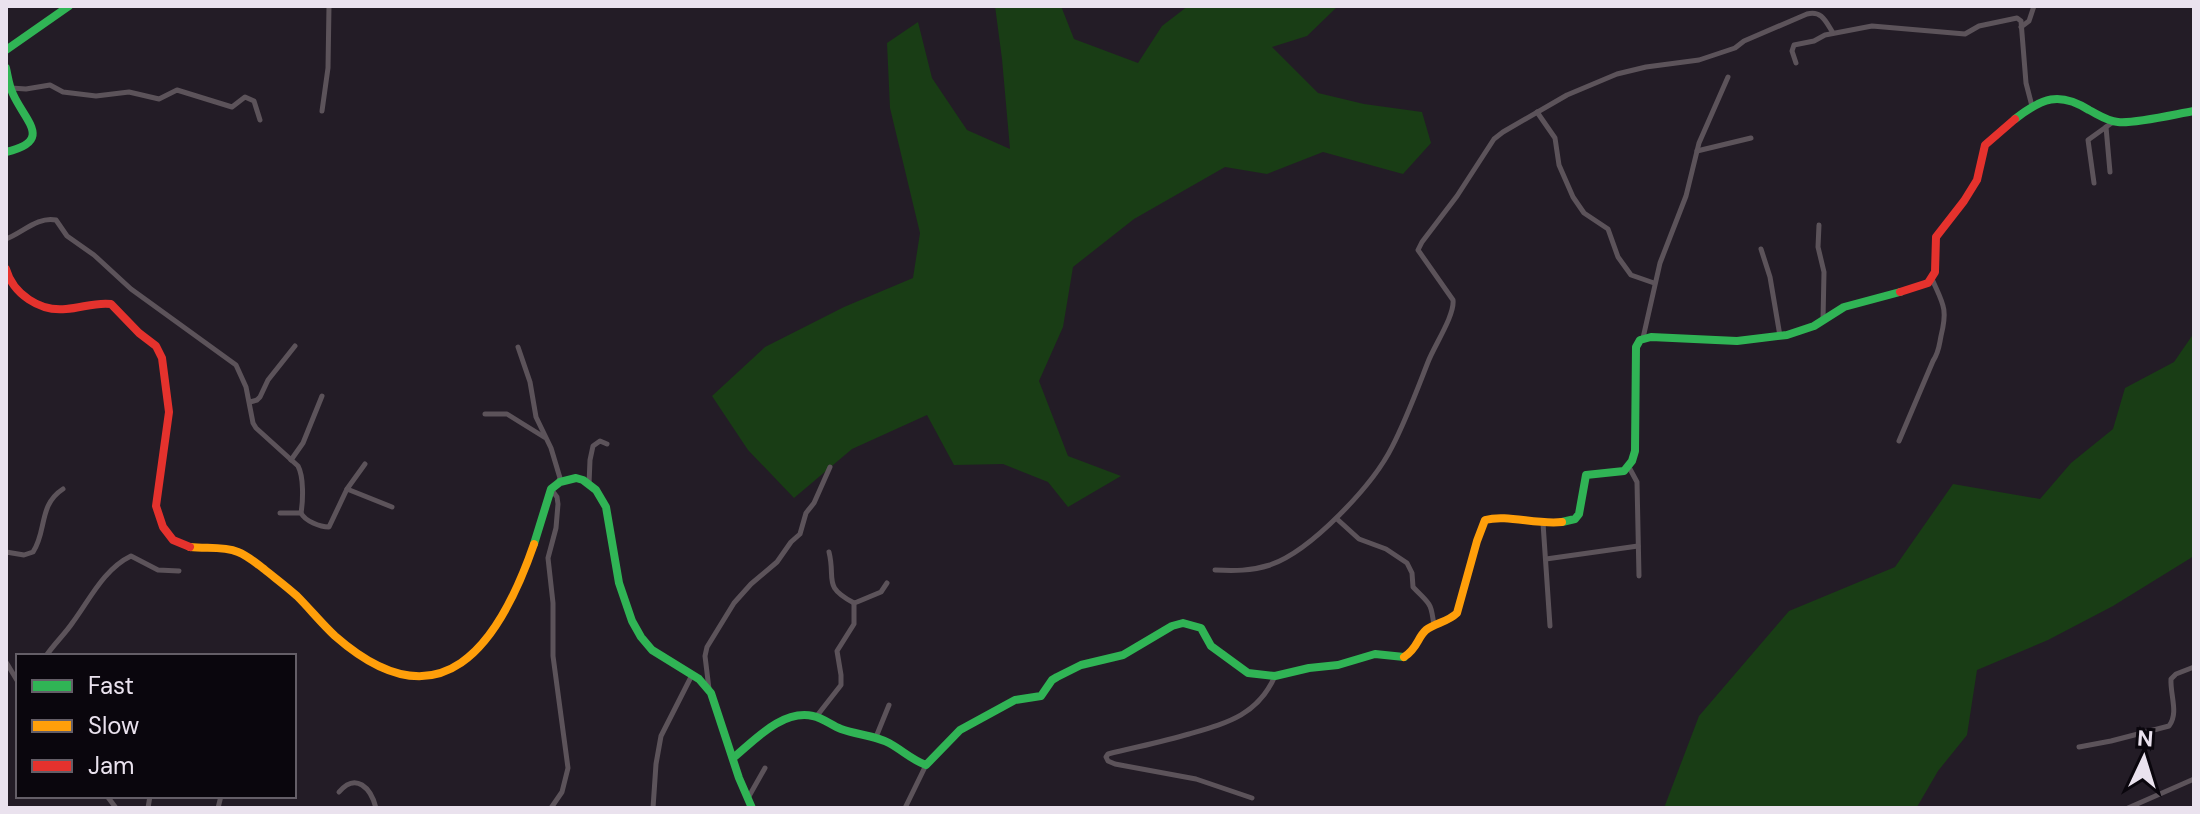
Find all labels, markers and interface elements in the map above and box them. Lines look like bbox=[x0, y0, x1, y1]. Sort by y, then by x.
legend bbox=[16, 654, 296, 798]
text: Fast bbox=[88, 670, 134, 701]
text: Slow bbox=[88, 710, 139, 741]
north arrow bbox=[2104, 718, 2184, 798]
text: N bbox=[2136, 724, 2154, 754]
text: Jam bbox=[88, 750, 134, 781]

